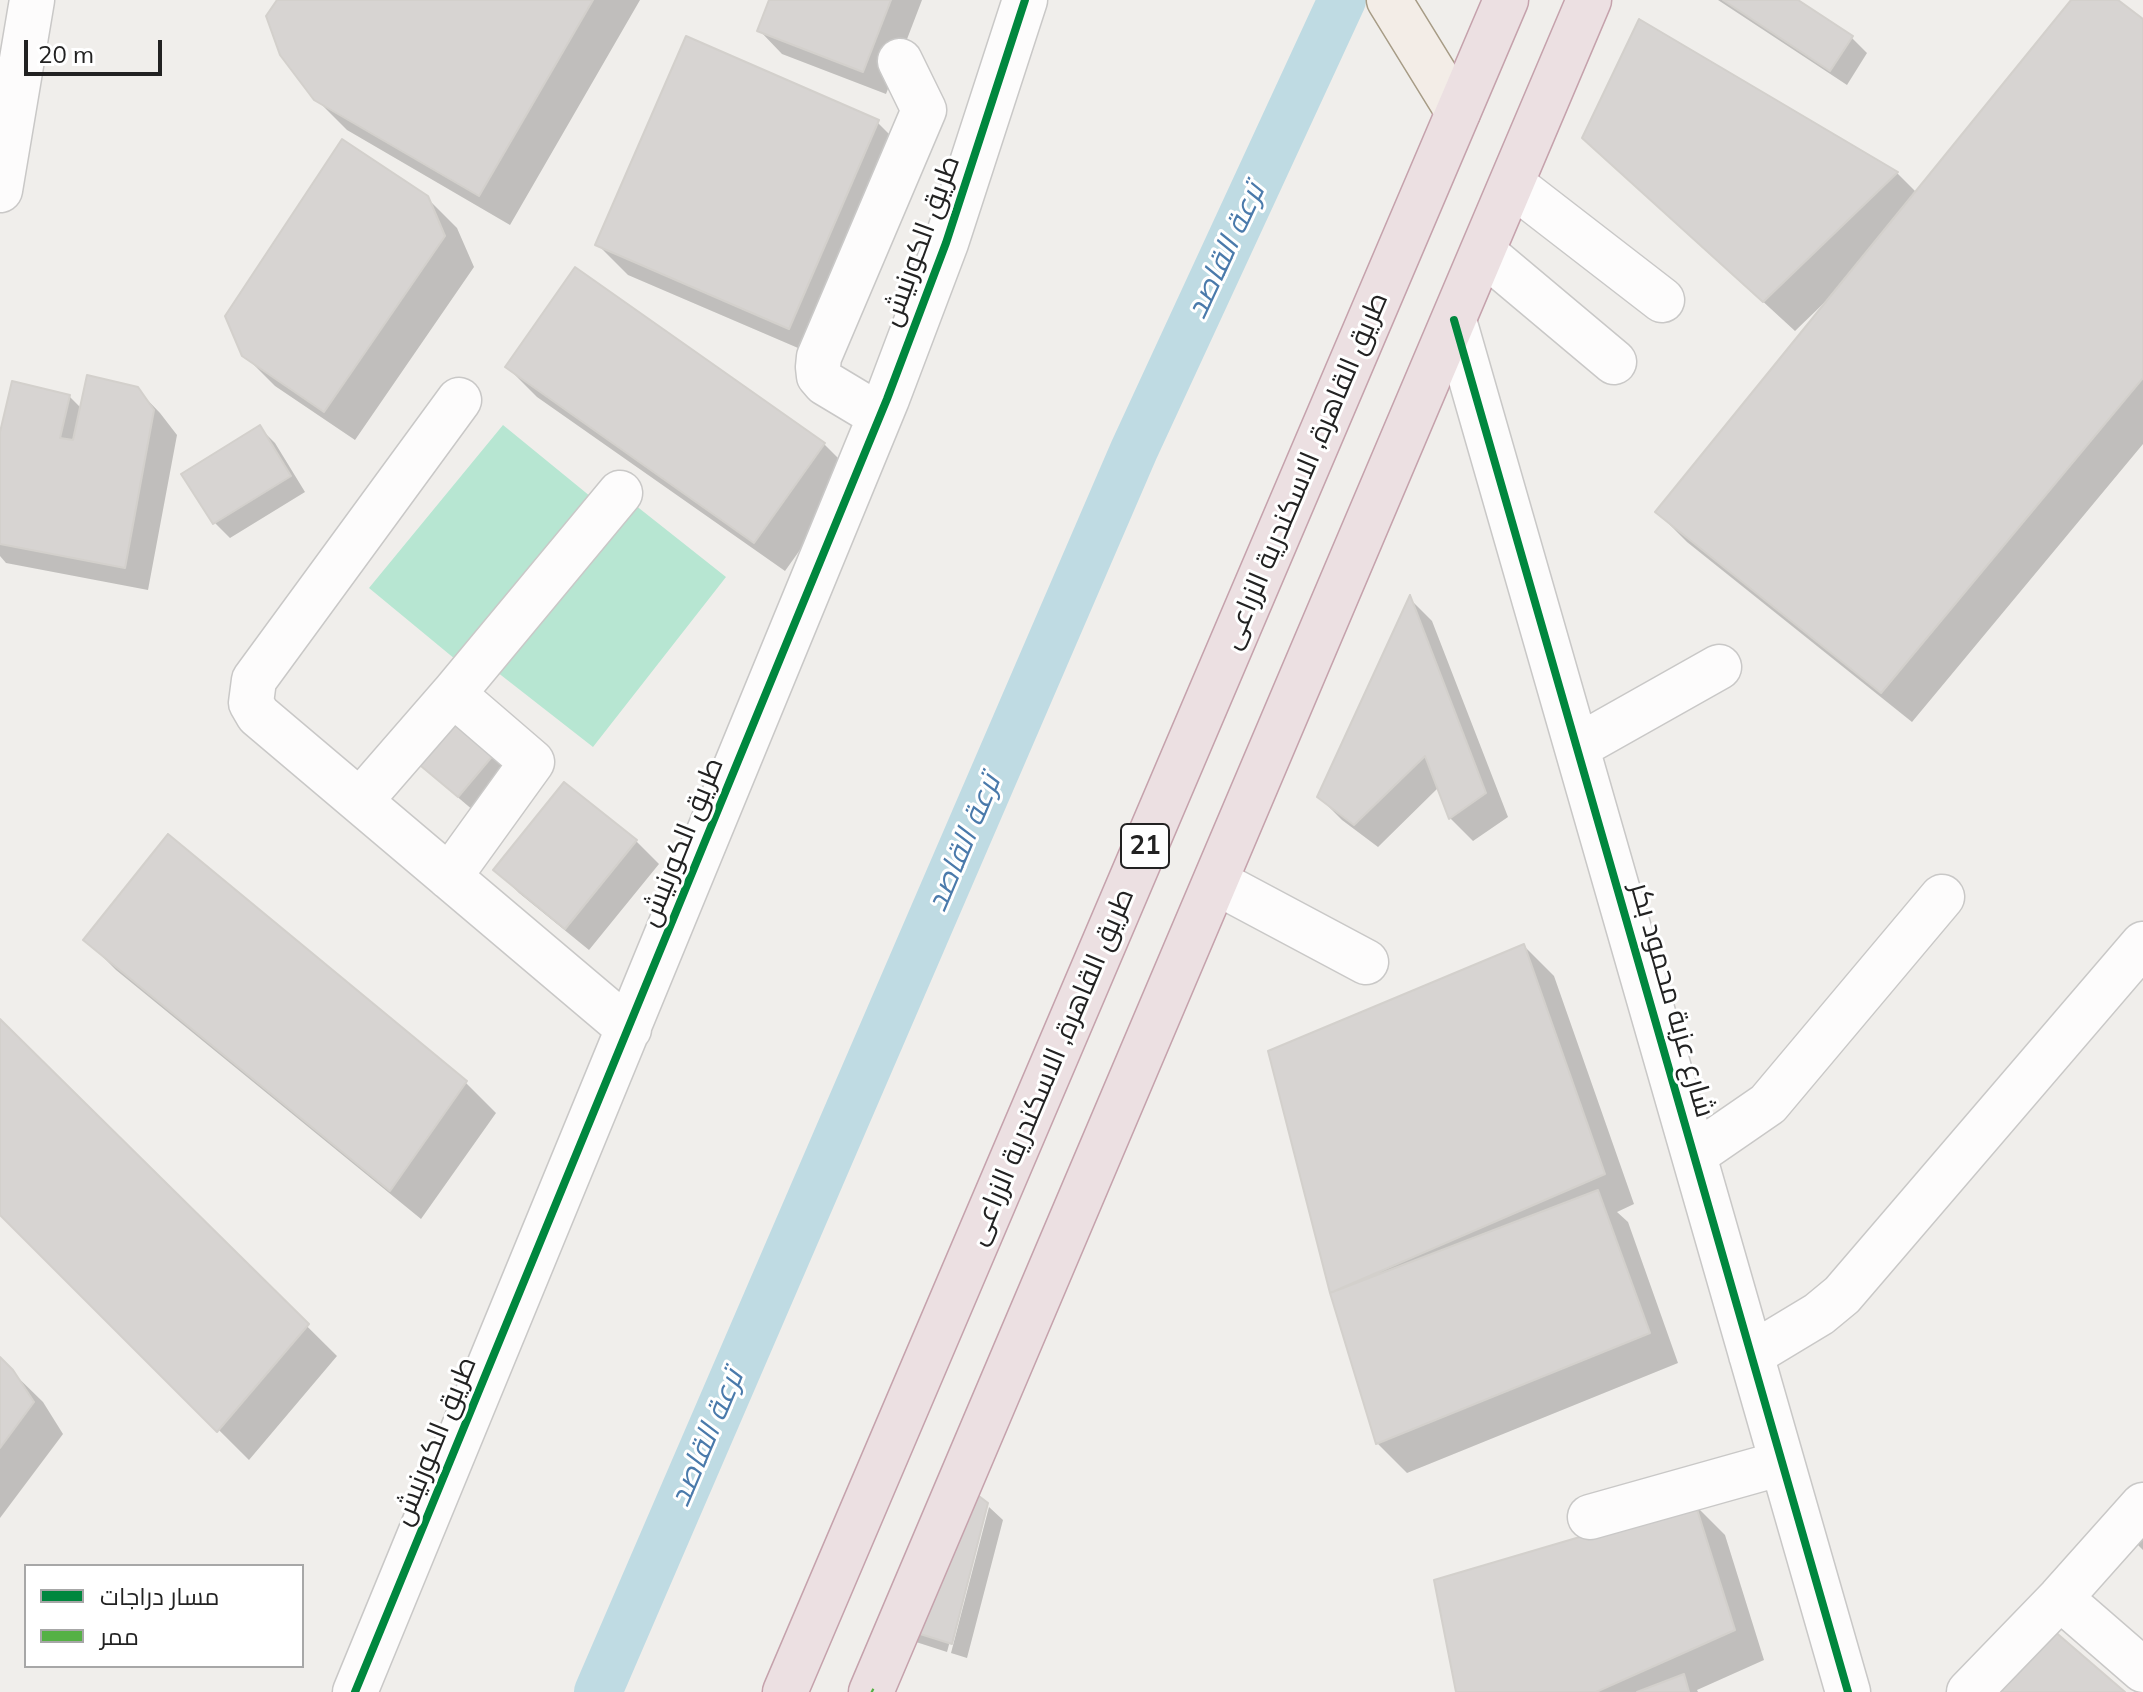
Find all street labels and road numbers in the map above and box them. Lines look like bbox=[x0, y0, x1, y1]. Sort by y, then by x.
street label: طريق الكورنيش bbox=[875, 151, 967, 331]
street label: طريق القاهرة, الاسكندرية الزراعى bbox=[1214, 288, 1396, 654]
street label: طريق الكورنيش bbox=[633, 753, 731, 931]
road number: 21 bbox=[1121, 824, 1169, 868]
street label: شارع عزبة محمود بكر bbox=[1622, 879, 1722, 1121]
street label: طريق القاهرة, الاسكندرية الزراعى bbox=[960, 884, 1142, 1250]
street label: طريق الكورنيش bbox=[386, 1352, 484, 1530]

